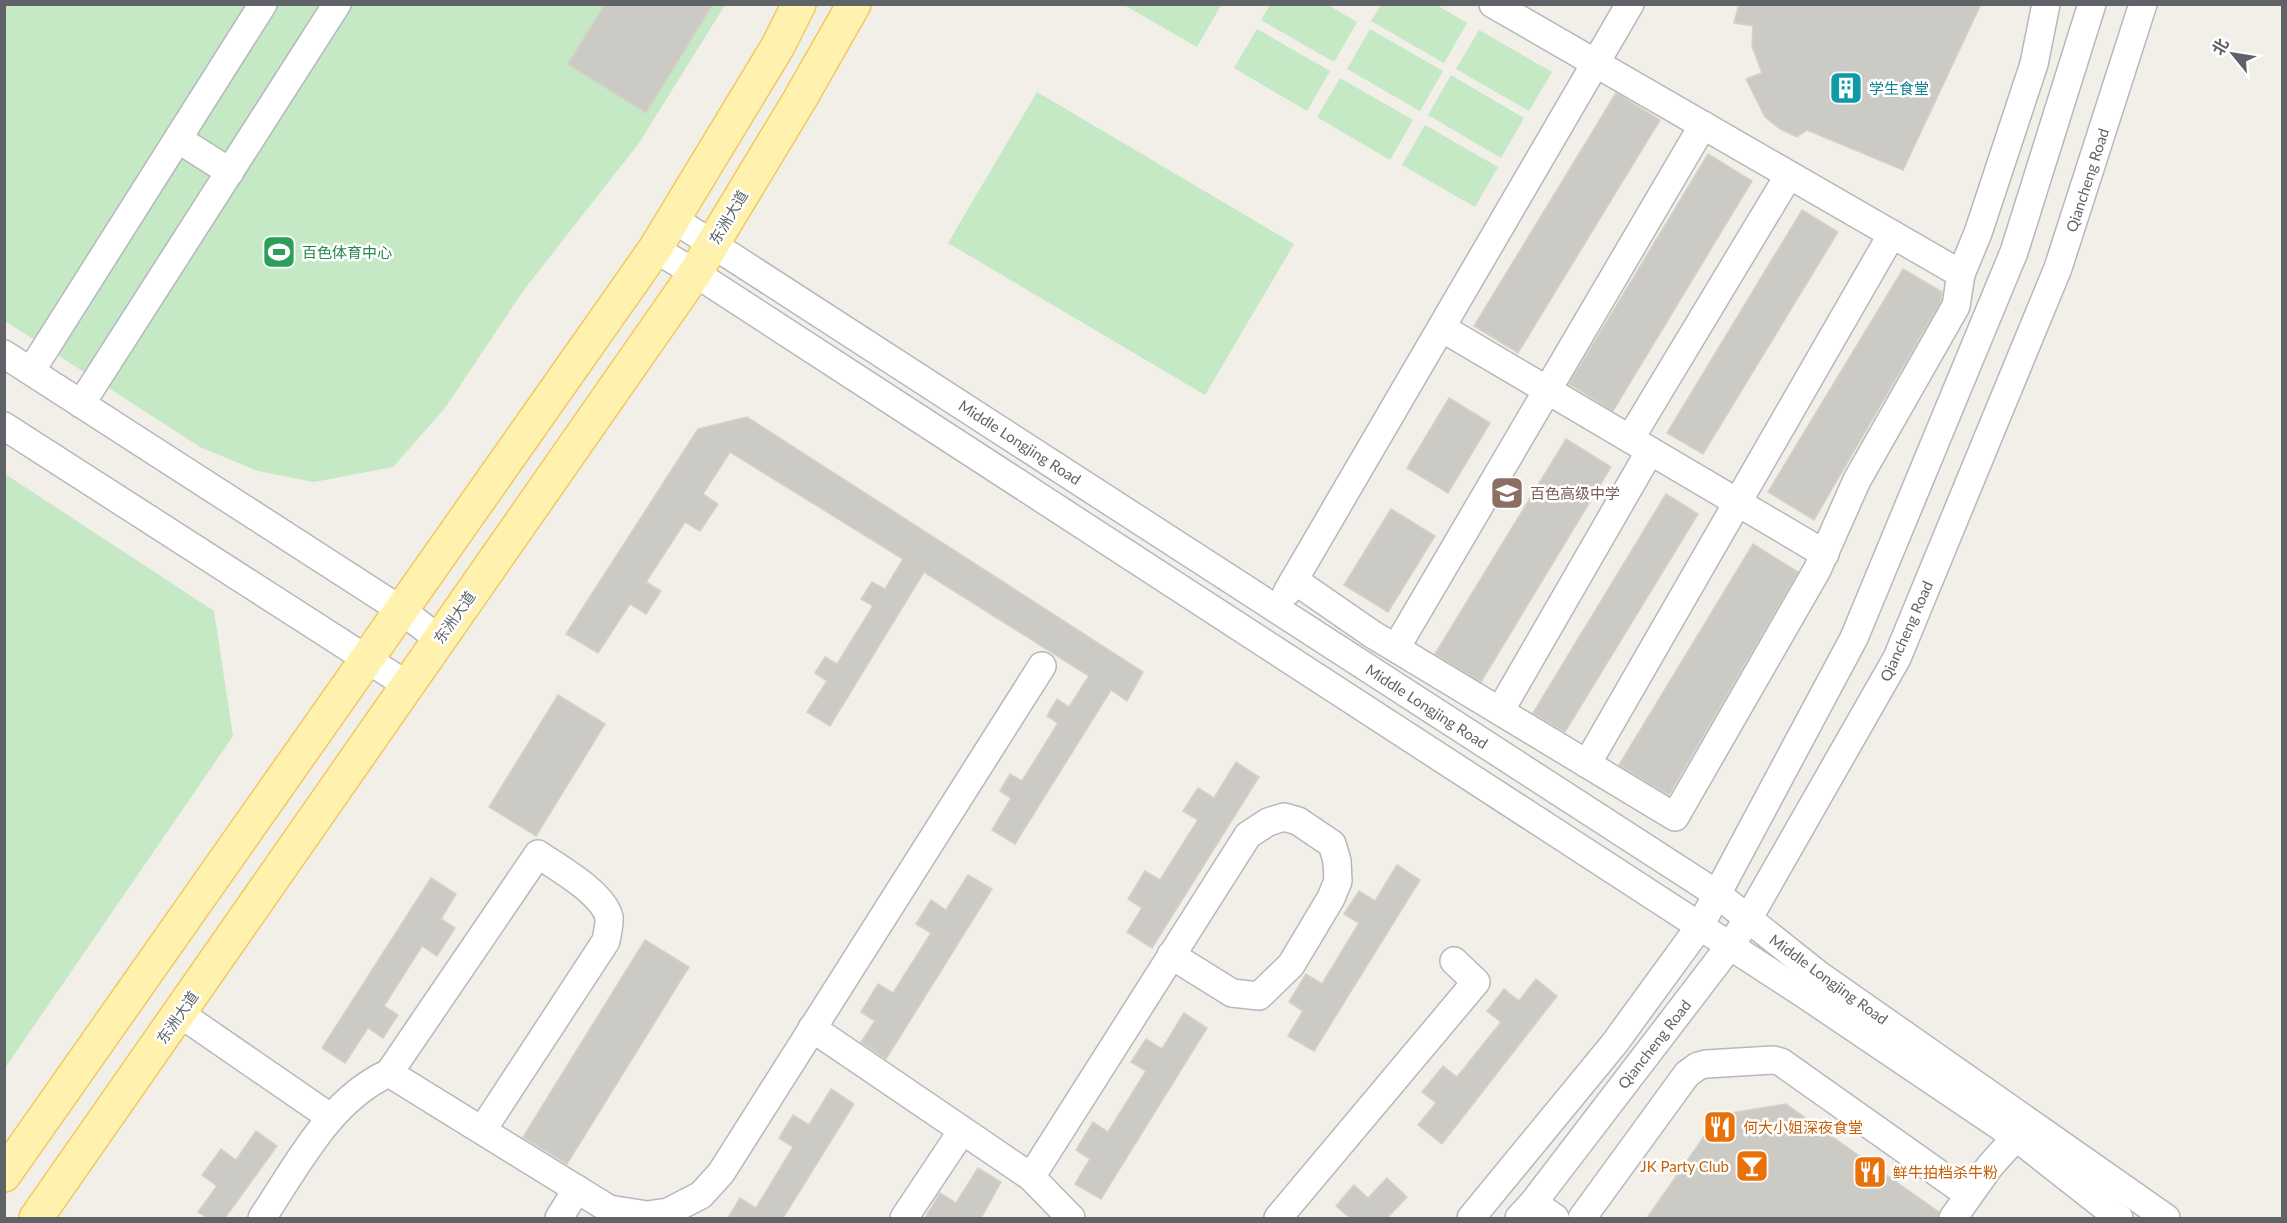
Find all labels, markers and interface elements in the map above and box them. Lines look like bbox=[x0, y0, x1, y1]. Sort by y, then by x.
north arrow bbox=[2203, 24, 2263, 84]
text: 北 bbox=[2207, 35, 2232, 58]
building icon: 学生食堂 bbox=[1828, 70, 1864, 106]
place label: 学生食堂 bbox=[1869, 79, 1929, 97]
street label: Qiancheng Road bbox=[2062, 126, 2112, 234]
street label: 东洲大道 bbox=[705, 187, 751, 247]
sports icon: 百色体育中心 bbox=[261, 234, 297, 270]
place label: 百色体育中心 bbox=[302, 243, 392, 261]
street label: Middle Longjing Road bbox=[956, 396, 1084, 488]
school or university icon: 百色高级中学 bbox=[1489, 475, 1525, 511]
place label: 百色高级中学 bbox=[1530, 484, 1620, 502]
street label: Qiancheng Road bbox=[1876, 578, 1936, 684]
street label: 东洲大道 bbox=[429, 587, 479, 647]
street label: Middle Longjing Road bbox=[1363, 660, 1491, 752]
street label: Middle Longjing Road bbox=[1766, 930, 1892, 1028]
street label: 东洲大道 bbox=[152, 987, 202, 1047]
street label: Qiancheng Road bbox=[1614, 996, 1694, 1092]
restaurant icon: 何大小姐深夜食堂 bbox=[1702, 1109, 1738, 1145]
place label: 何大小姐深夜食堂 bbox=[1743, 1118, 1863, 1136]
bar icon: JK Party Club bbox=[1734, 1148, 1770, 1184]
restaurant icon: 鲜牛拍档杀牛粉 bbox=[1852, 1154, 1888, 1190]
place label: JK Party Club bbox=[1640, 1157, 1729, 1175]
place label: 鲜牛拍档杀牛粉 bbox=[1893, 1163, 1998, 1181]

